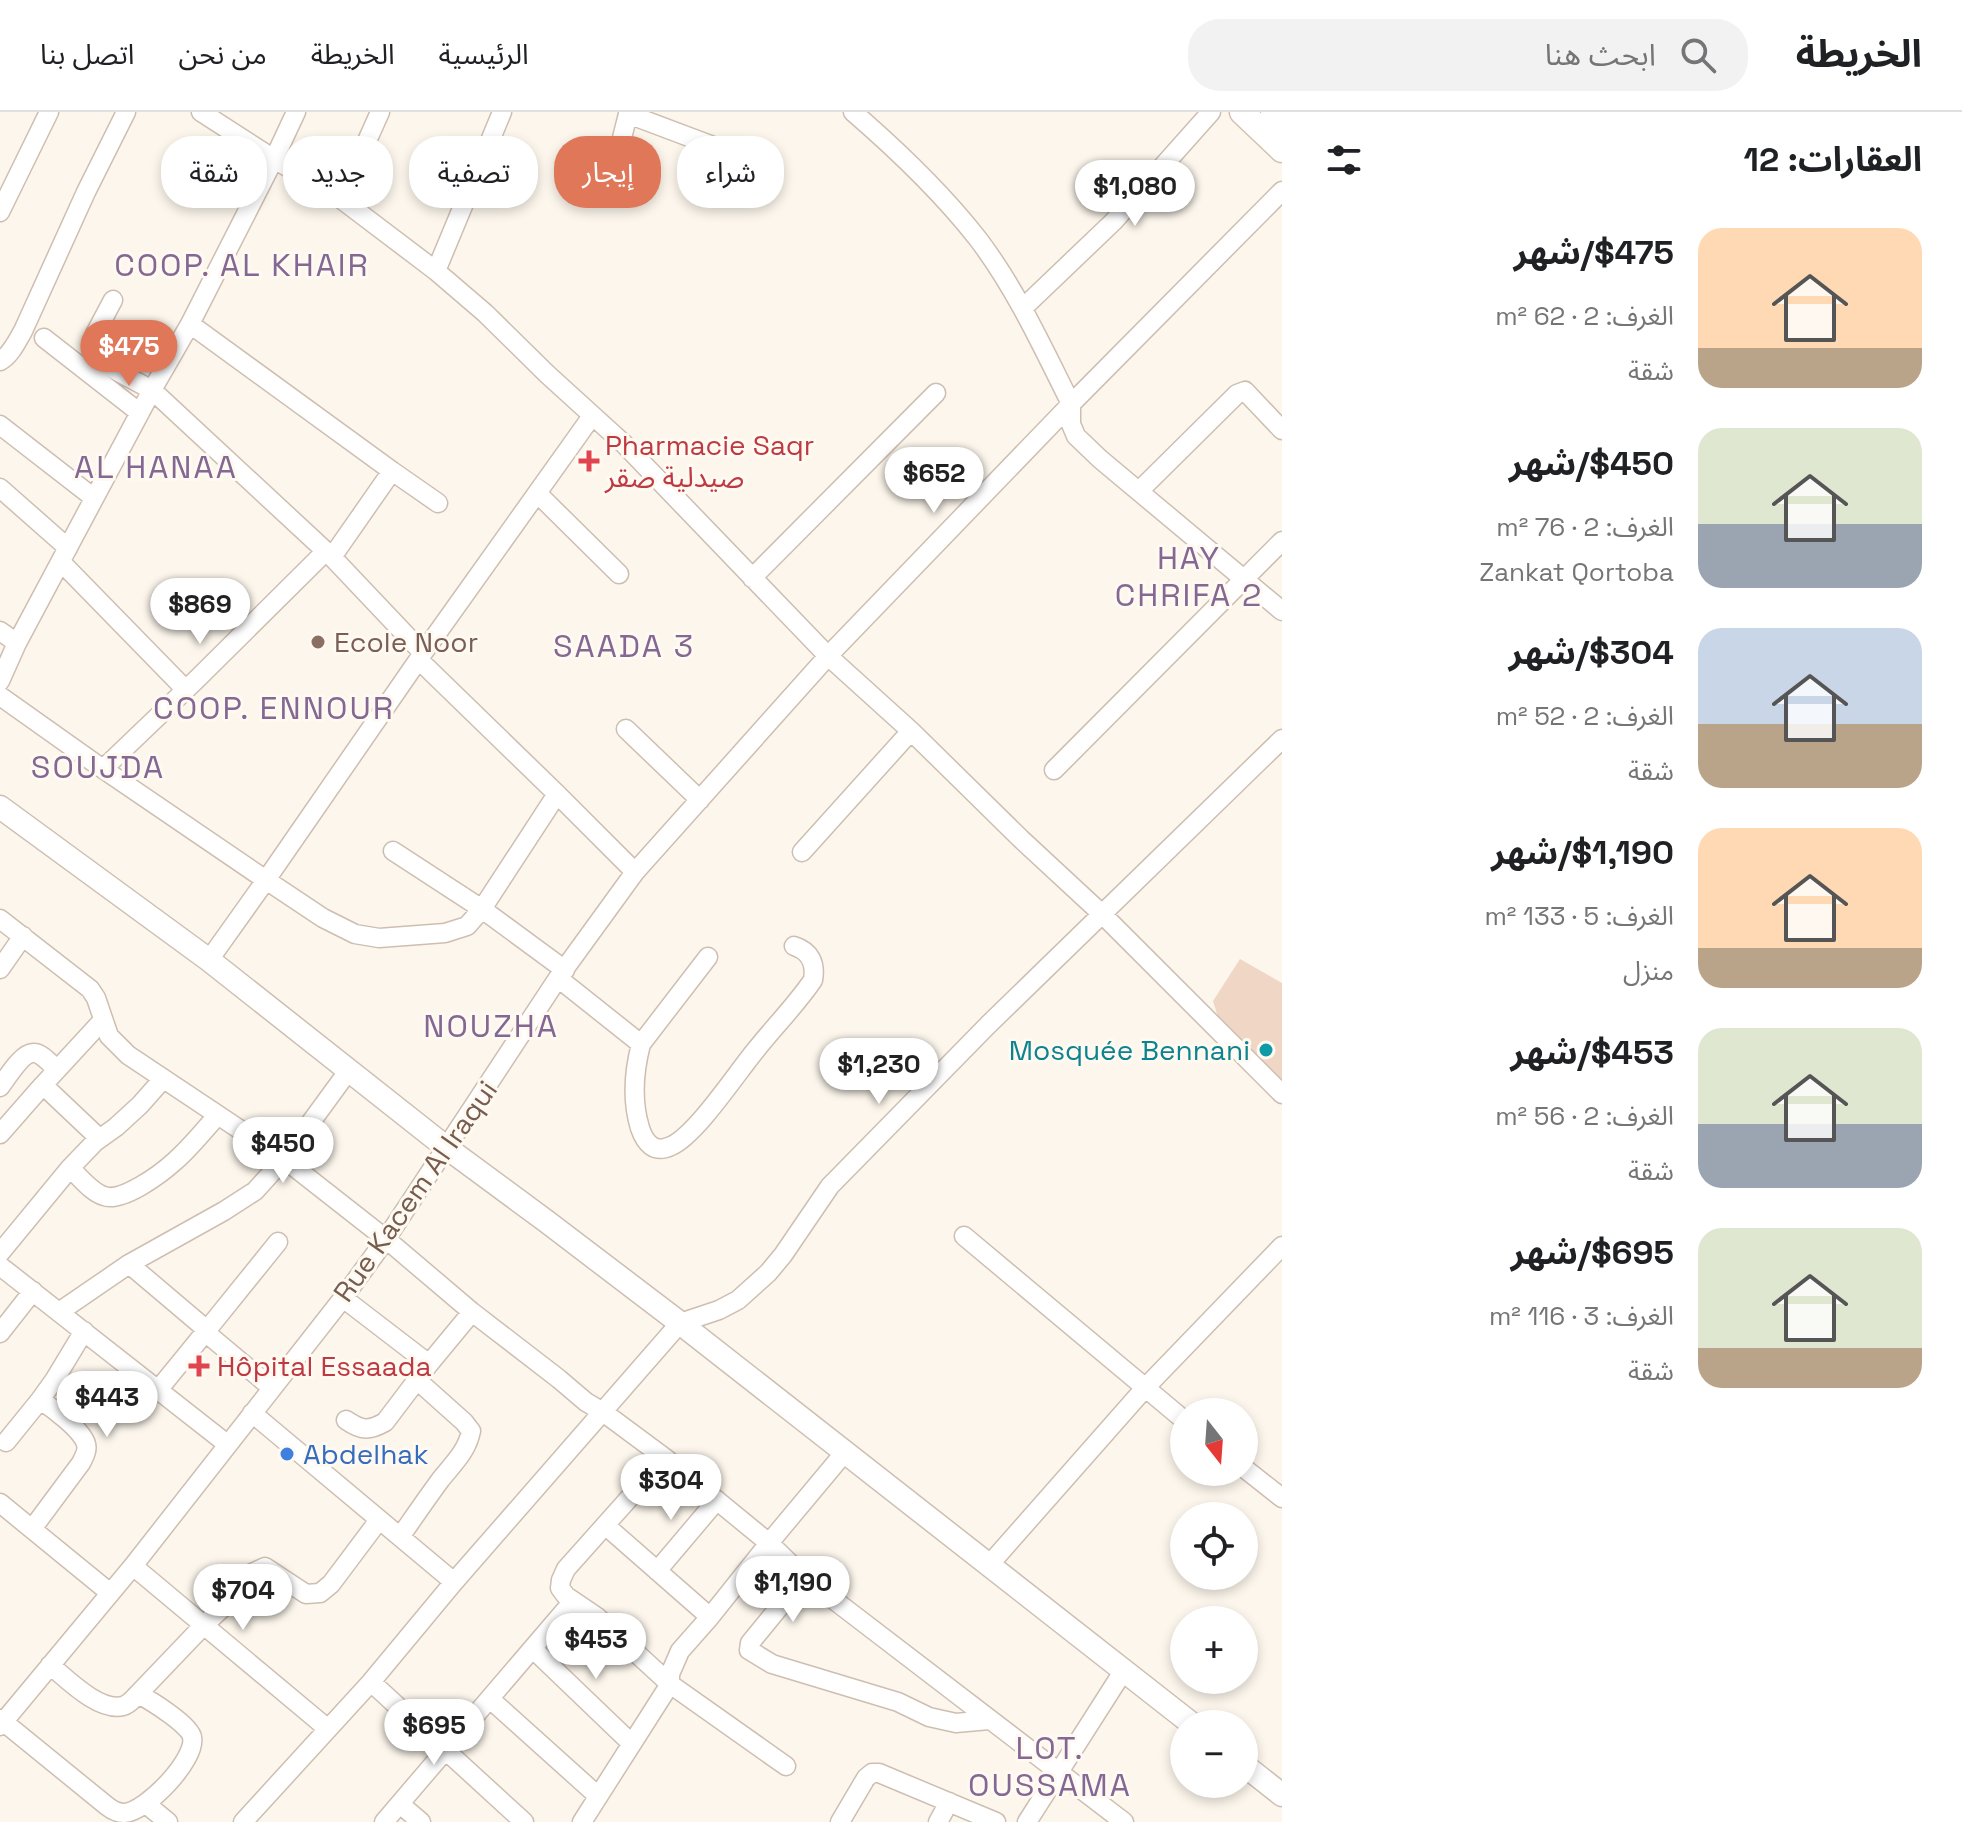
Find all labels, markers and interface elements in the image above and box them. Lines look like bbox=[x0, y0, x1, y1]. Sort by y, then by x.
search box bbox=[1188, 19, 1748, 91]
text: الخريطة bbox=[1796, 30, 1922, 78]
icon: search bbox=[1676, 33, 1720, 77]
text: ابحث هنا bbox=[1545, 35, 1656, 74]
text: اتصل بنا bbox=[40, 36, 135, 72]
text: من نحن bbox=[179, 36, 267, 72]
text: الخريطة bbox=[311, 36, 395, 72]
text: الرئيسية bbox=[439, 36, 529, 72]
chip: شقة bbox=[161, 136, 267, 208]
chip: جديد bbox=[283, 136, 393, 208]
chip: تصفية bbox=[409, 136, 538, 208]
chip: إيجار bbox=[554, 136, 661, 208]
chip: شراء bbox=[677, 136, 784, 208]
icon: filters bbox=[1322, 138, 1366, 182]
text: العقارات: 12 bbox=[1744, 138, 1922, 181]
pin: $1,080 bbox=[1070, 160, 1200, 228]
text: $1,080 bbox=[1093, 169, 1177, 203]
text: $475/شهر bbox=[1514, 231, 1674, 274]
district label: COOP. AL KHAIR bbox=[114, 245, 370, 285]
icon: home bbox=[1762, 260, 1858, 356]
text: الغرف: 2 · 62 m² bbox=[1495, 299, 1674, 333]
pin: $475 bbox=[82, 320, 176, 388]
text: $475 bbox=[98, 329, 160, 363]
text: شقة bbox=[1628, 354, 1674, 388]
place label: Pharmacie Saqr صيدلية صقر bbox=[604, 427, 814, 495]
text: $450/شهر bbox=[1509, 442, 1674, 485]
district label: AL HANAA bbox=[74, 447, 238, 487]
pin: $652 bbox=[887, 447, 981, 515]
marker: Pharmacie Saqr صيدلية صقر bbox=[580, 452, 598, 470]
text: $652 bbox=[903, 456, 965, 490]
icon: home bbox=[1762, 460, 1858, 556]
text: الغرف: 2 · 76 m² bbox=[1496, 510, 1674, 544]
district label: HAY CHRIFA 2 bbox=[1115, 538, 1263, 615]
text: Zankat Qortoba bbox=[1479, 555, 1674, 589]
pin: $869 bbox=[153, 578, 247, 646]
text: $869 bbox=[168, 587, 232, 621]
place label: Ecole Noor bbox=[334, 624, 478, 660]
district label: SAADA 3 bbox=[553, 626, 695, 666]
text: $304/شهر bbox=[1509, 631, 1674, 674]
marker: Ecole Noor bbox=[309, 633, 327, 651]
icon: home bbox=[1762, 660, 1858, 756]
district label: COOP. ENNOUR bbox=[153, 688, 395, 728]
text: الغرف: 2 · 52 m² bbox=[1496, 699, 1674, 733]
district label: SOUJDA bbox=[31, 747, 165, 787]
text: شقة bbox=[1628, 754, 1674, 788]
text: $1,190/شهر bbox=[1491, 831, 1674, 874]
icon: home bbox=[1762, 860, 1858, 956]
text: الغرف: 5 · 133 m² bbox=[1485, 899, 1674, 933]
text: منزل bbox=[1623, 954, 1674, 988]
district label: NOUZHA bbox=[423, 1006, 559, 1046]
text: $453/شهر bbox=[1510, 1031, 1674, 1074]
place label: Mosquée Bennani bbox=[1009, 1032, 1250, 1068]
pin: $1,230 bbox=[814, 1038, 944, 1106]
marker: Mosquée Bennani bbox=[1257, 1041, 1275, 1059]
text: $1,230 bbox=[837, 1047, 921, 1081]
icon: home bbox=[1762, 1060, 1858, 1156]
street label: Rue Kacem Al Iraqui bbox=[325, 1073, 505, 1309]
text: الغرف: 2 · 56 m² bbox=[1495, 1099, 1674, 1133]
pin: $450 bbox=[236, 1117, 330, 1185]
text: $450 bbox=[251, 1126, 315, 1160]
text: شقة bbox=[1628, 1154, 1674, 1188]
text: $695/شهر bbox=[1511, 1231, 1674, 1274]
icon: home bbox=[1762, 1260, 1858, 1356]
text: الغرف: 3 · 116 m² bbox=[1489, 1299, 1674, 1333]
place label: Hôpital Essaada bbox=[217, 1348, 432, 1384]
text: شقة bbox=[1628, 1354, 1674, 1388]
marker: Hôpital Essaada bbox=[188, 1355, 210, 1377]
pin: $443 bbox=[60, 1371, 154, 1439]
text: $443 bbox=[75, 1380, 139, 1414]
north arrow bbox=[1170, 1398, 1258, 1486]
map controls bbox=[1170, 1398, 1258, 1798]
place label: Abdelhak bbox=[303, 1436, 428, 1472]
marker: Abdelhak bbox=[278, 1445, 296, 1463]
pin: $304 bbox=[624, 1454, 718, 1522]
text: $304 bbox=[639, 1463, 703, 1497]
button: locate bbox=[1170, 1502, 1258, 1590]
pin: $1,190 bbox=[728, 1556, 858, 1624]
pin: $704 bbox=[196, 1564, 290, 1632]
text: $1,190 bbox=[754, 1565, 832, 1599]
text: $704 bbox=[211, 1573, 275, 1607]
button: + bbox=[1170, 1606, 1258, 1694]
pin: $453 bbox=[549, 1613, 643, 1681]
text: $453 bbox=[564, 1622, 628, 1656]
pin: $695 bbox=[387, 1699, 481, 1767]
text: $695 bbox=[402, 1708, 466, 1742]
button: − bbox=[1170, 1710, 1258, 1798]
district label: LOT. OUSSAMA bbox=[968, 1728, 1132, 1805]

